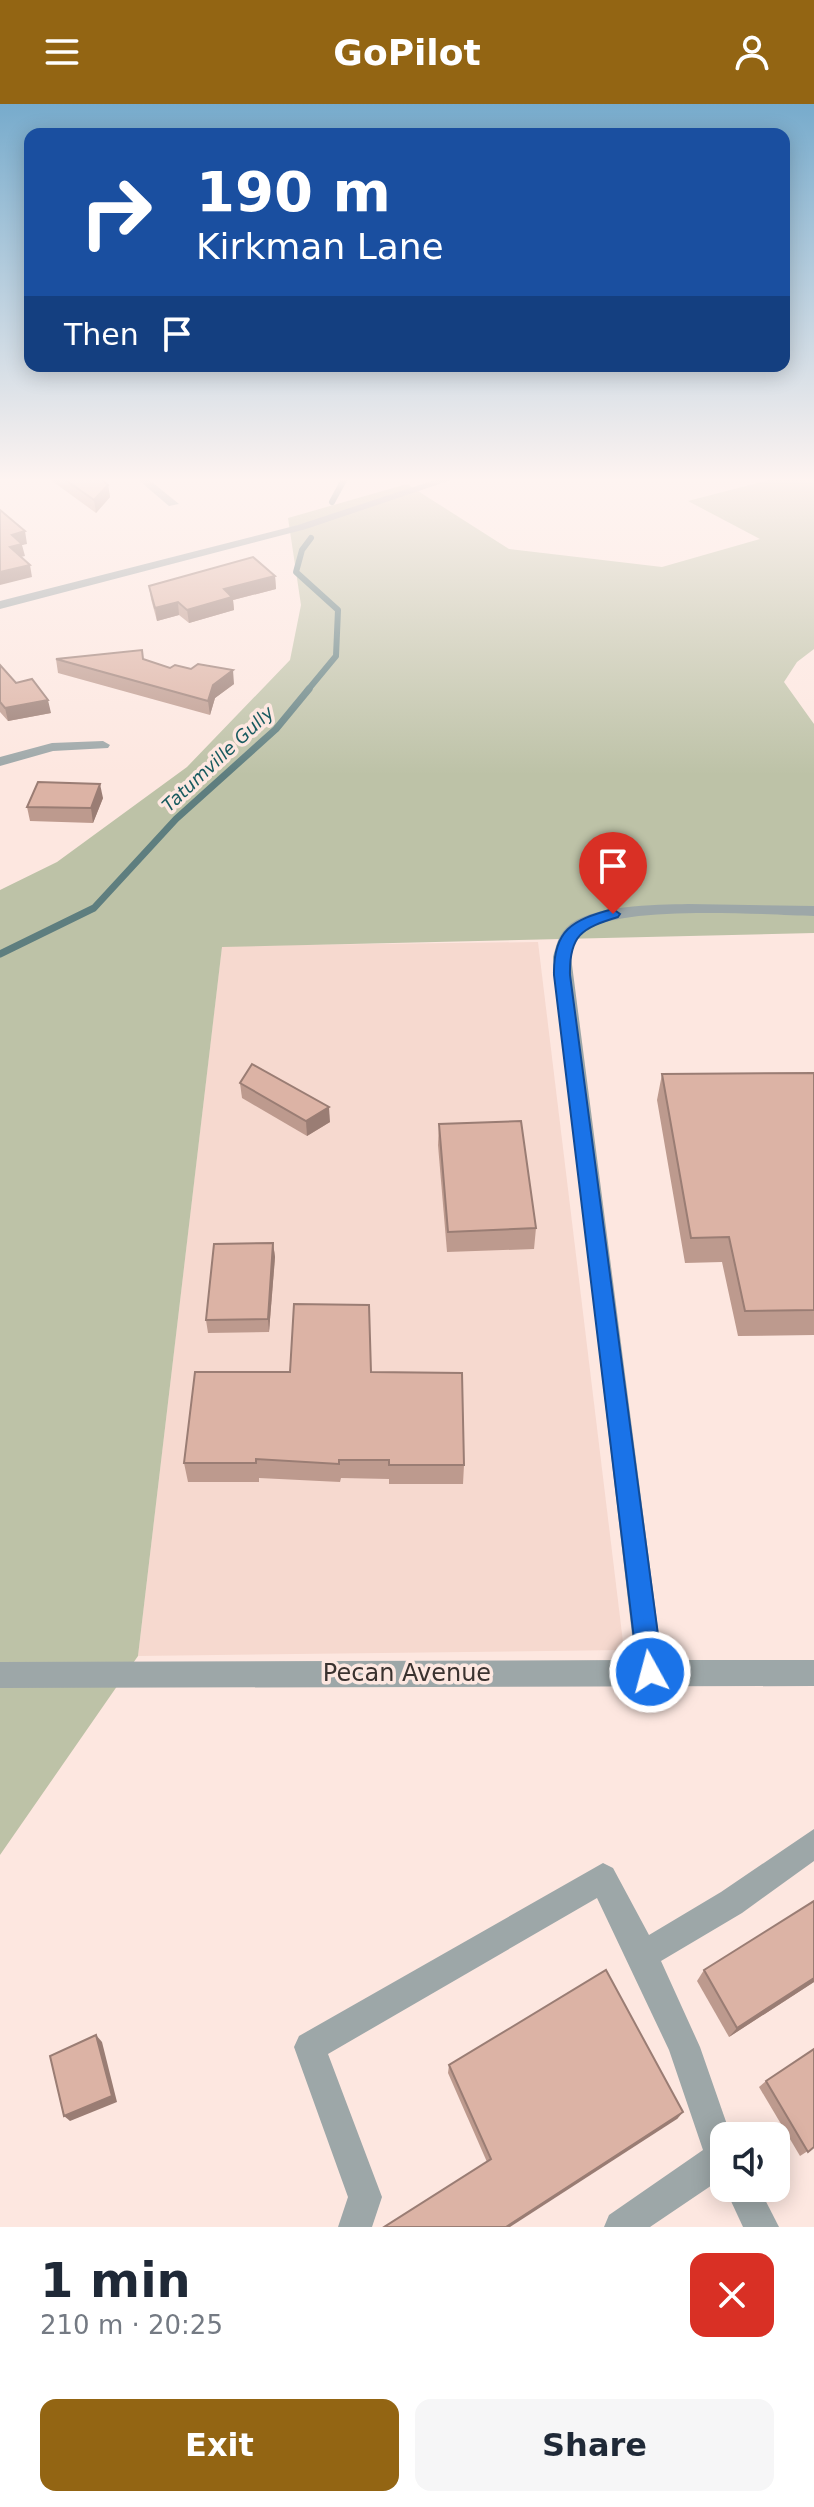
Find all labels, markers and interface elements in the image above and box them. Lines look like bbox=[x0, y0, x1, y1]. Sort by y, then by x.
icon: menu bbox=[40, 30, 84, 74]
icon: person bbox=[730, 30, 774, 74]
text: GoPilot bbox=[333, 32, 481, 73]
text: 190 m bbox=[196, 159, 391, 224]
icon: right bbox=[64, 160, 168, 264]
text: Kirkman Lane bbox=[196, 226, 444, 267]
icon: arrive bbox=[155, 312, 199, 356]
text: Then bbox=[64, 317, 139, 352]
water label: Tatumville Gully bbox=[158, 701, 278, 816]
pin bbox=[579, 832, 647, 914]
icon: arrive bbox=[591, 844, 635, 888]
position arrow bbox=[608, 1630, 692, 1714]
street label: Pecan Avenue bbox=[323, 1659, 491, 1687]
map controls bbox=[710, 2122, 790, 2202]
button: sound bbox=[710, 2122, 790, 2202]
text: 1 min bbox=[40, 2252, 191, 2308]
button: close bbox=[690, 2253, 774, 2337]
text: 210 m · 20:25 bbox=[40, 2310, 223, 2340]
button: Exit bbox=[40, 2399, 399, 2491]
button: Share bbox=[415, 2399, 774, 2491]

